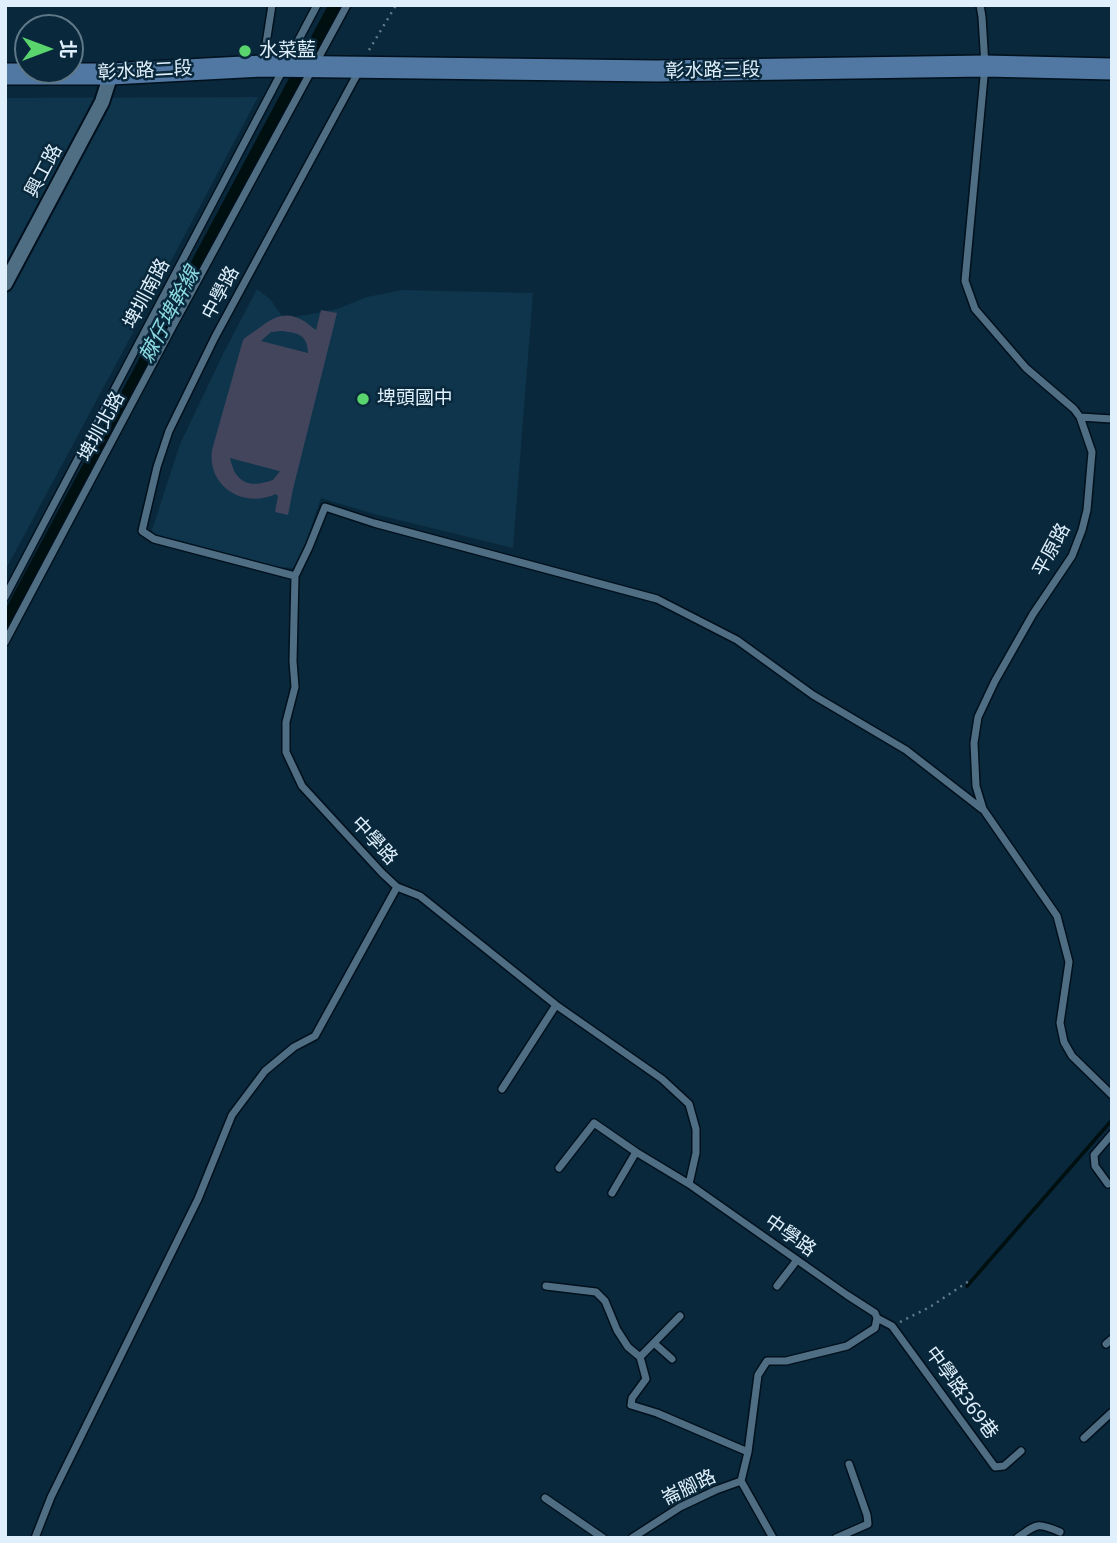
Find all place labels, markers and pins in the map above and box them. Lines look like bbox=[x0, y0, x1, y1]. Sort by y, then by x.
place label: 水菜藍 bbox=[259, 40, 316, 62]
marker: 水菜藍 bbox=[237, 43, 253, 59]
place label: 埤頭國中 bbox=[377, 388, 453, 410]
marker: 埤頭國中 bbox=[355, 391, 371, 407]

